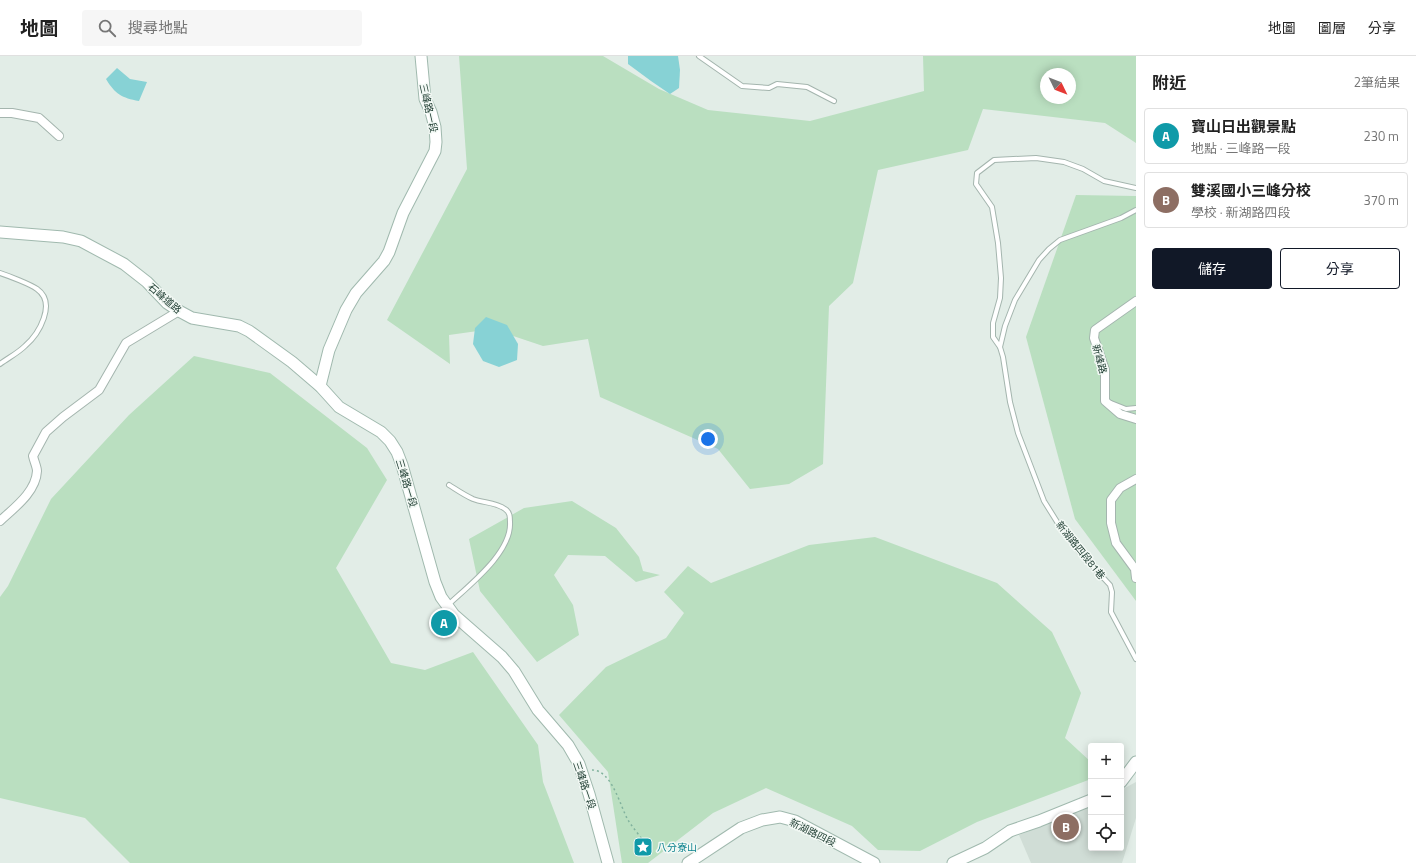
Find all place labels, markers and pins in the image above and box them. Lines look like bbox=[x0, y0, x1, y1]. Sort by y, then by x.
pin: A bbox=[431, 608, 457, 638]
pin: B bbox=[1053, 812, 1079, 842]
place icon: 八分寮山 bbox=[632, 836, 654, 858]
place label: 八分寮山 bbox=[657, 840, 697, 855]

